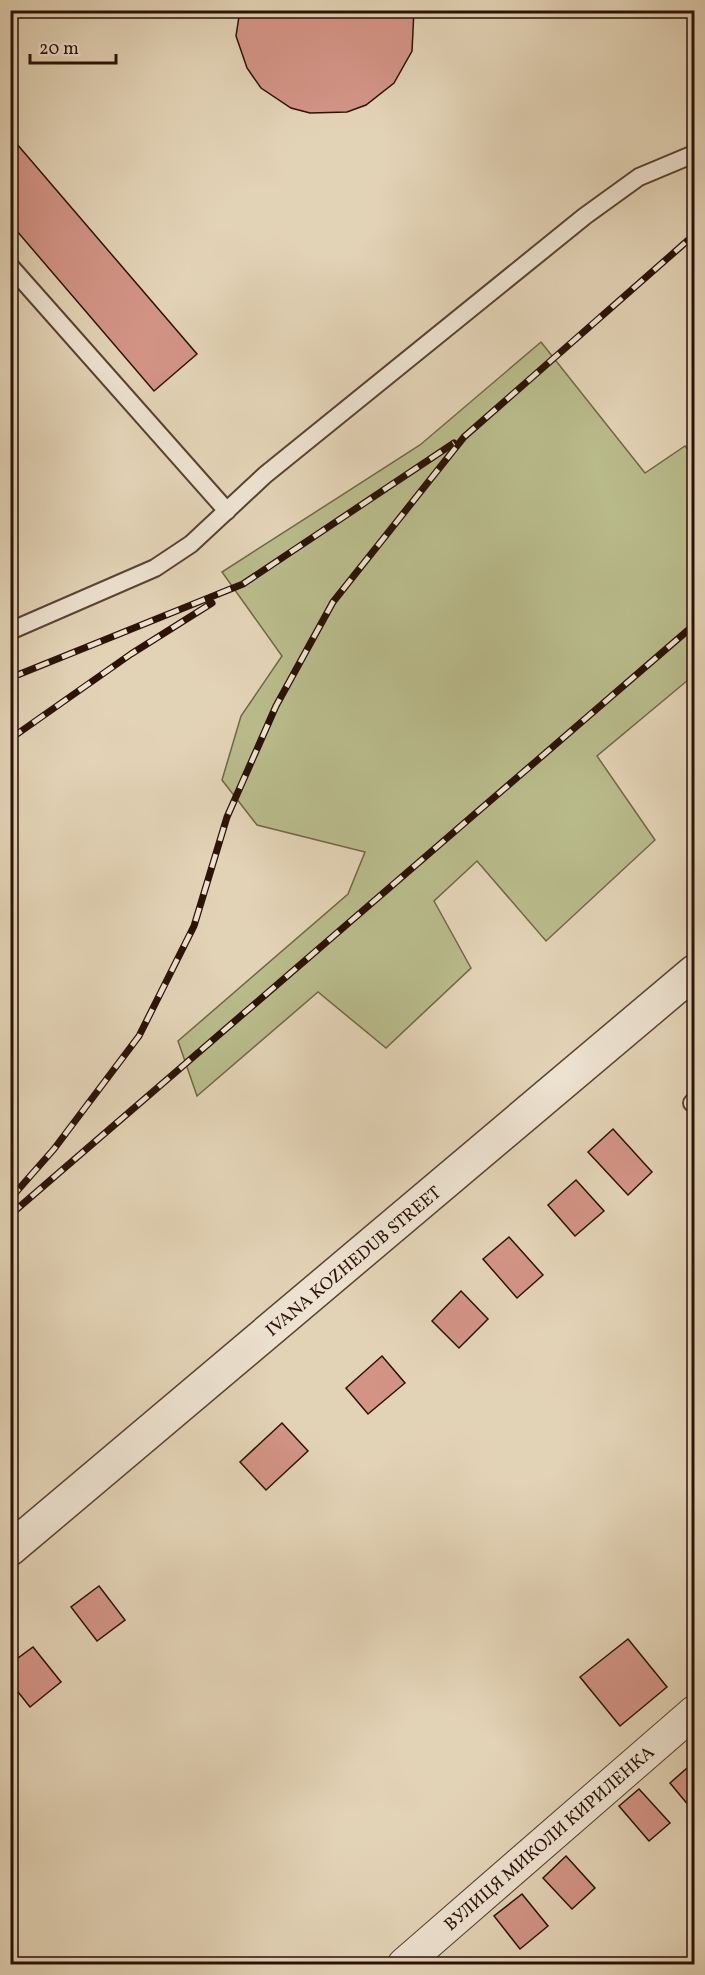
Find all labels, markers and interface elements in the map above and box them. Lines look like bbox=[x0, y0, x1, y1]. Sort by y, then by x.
scale bar bbox=[30, 27, 116, 65]
text: 20 m bbox=[39, 37, 79, 62]
street label: IVANA KOZHEDUB STREET bbox=[261, 1181, 447, 1343]
street label: ВУЛИЦЯ МИКОЛИ КИРИЛЕНКА bbox=[439, 1741, 661, 1938]

